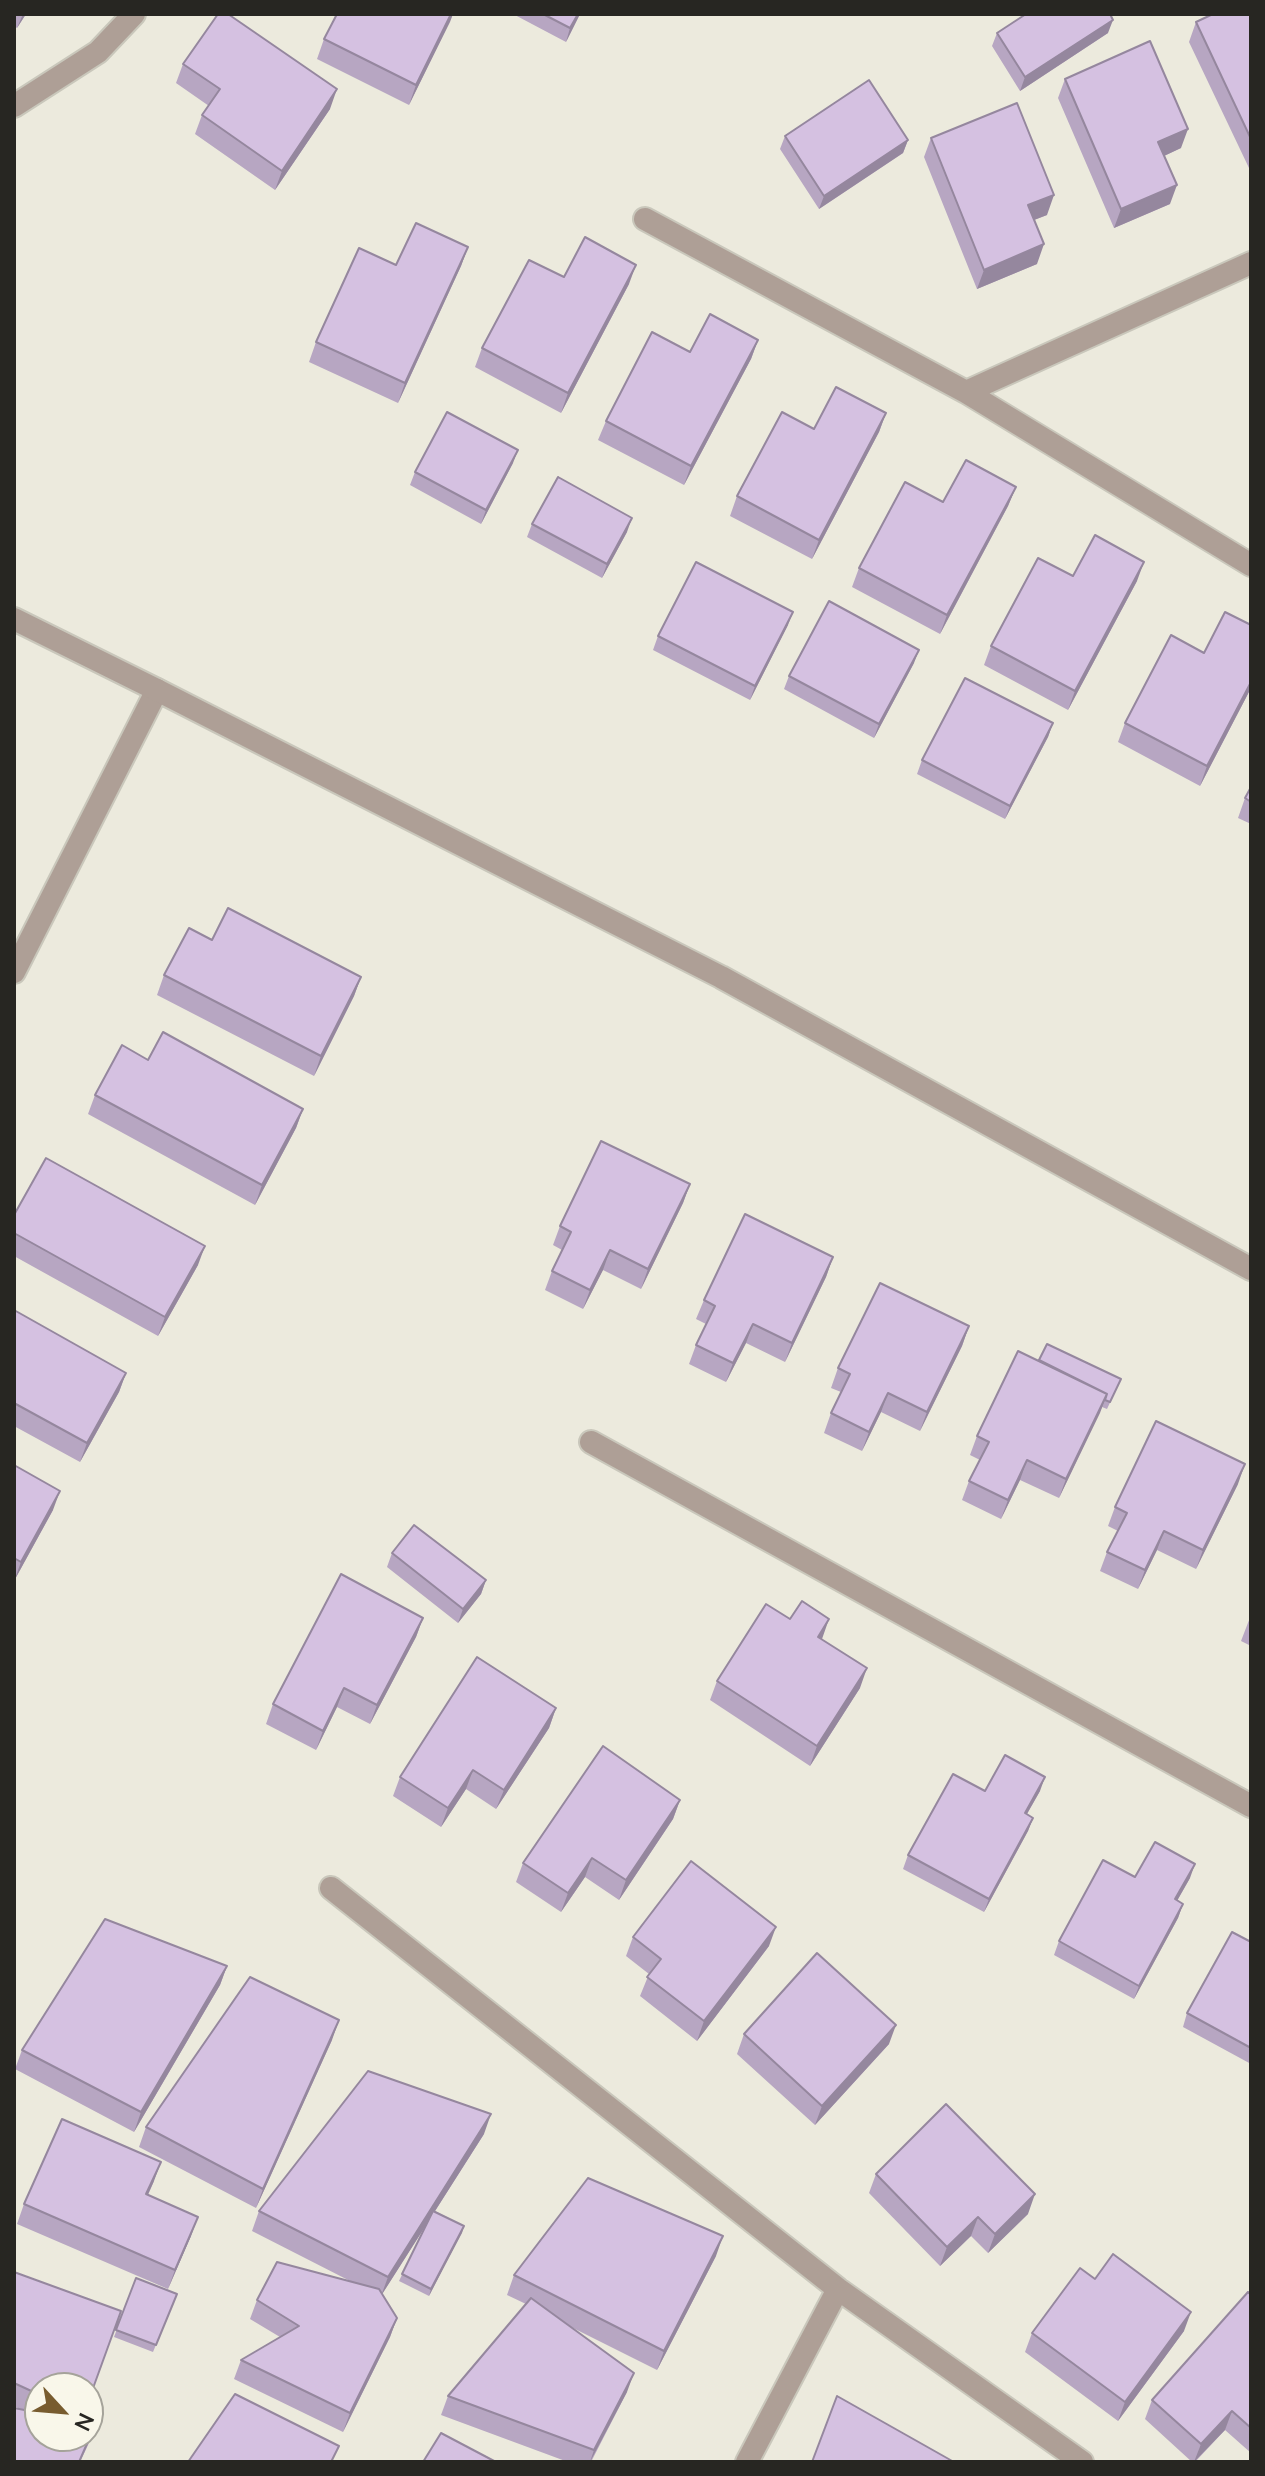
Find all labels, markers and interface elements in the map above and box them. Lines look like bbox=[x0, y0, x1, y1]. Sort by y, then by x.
north arrow bbox=[24, 2372, 104, 2452]
text: N bbox=[67, 2408, 101, 2436]

